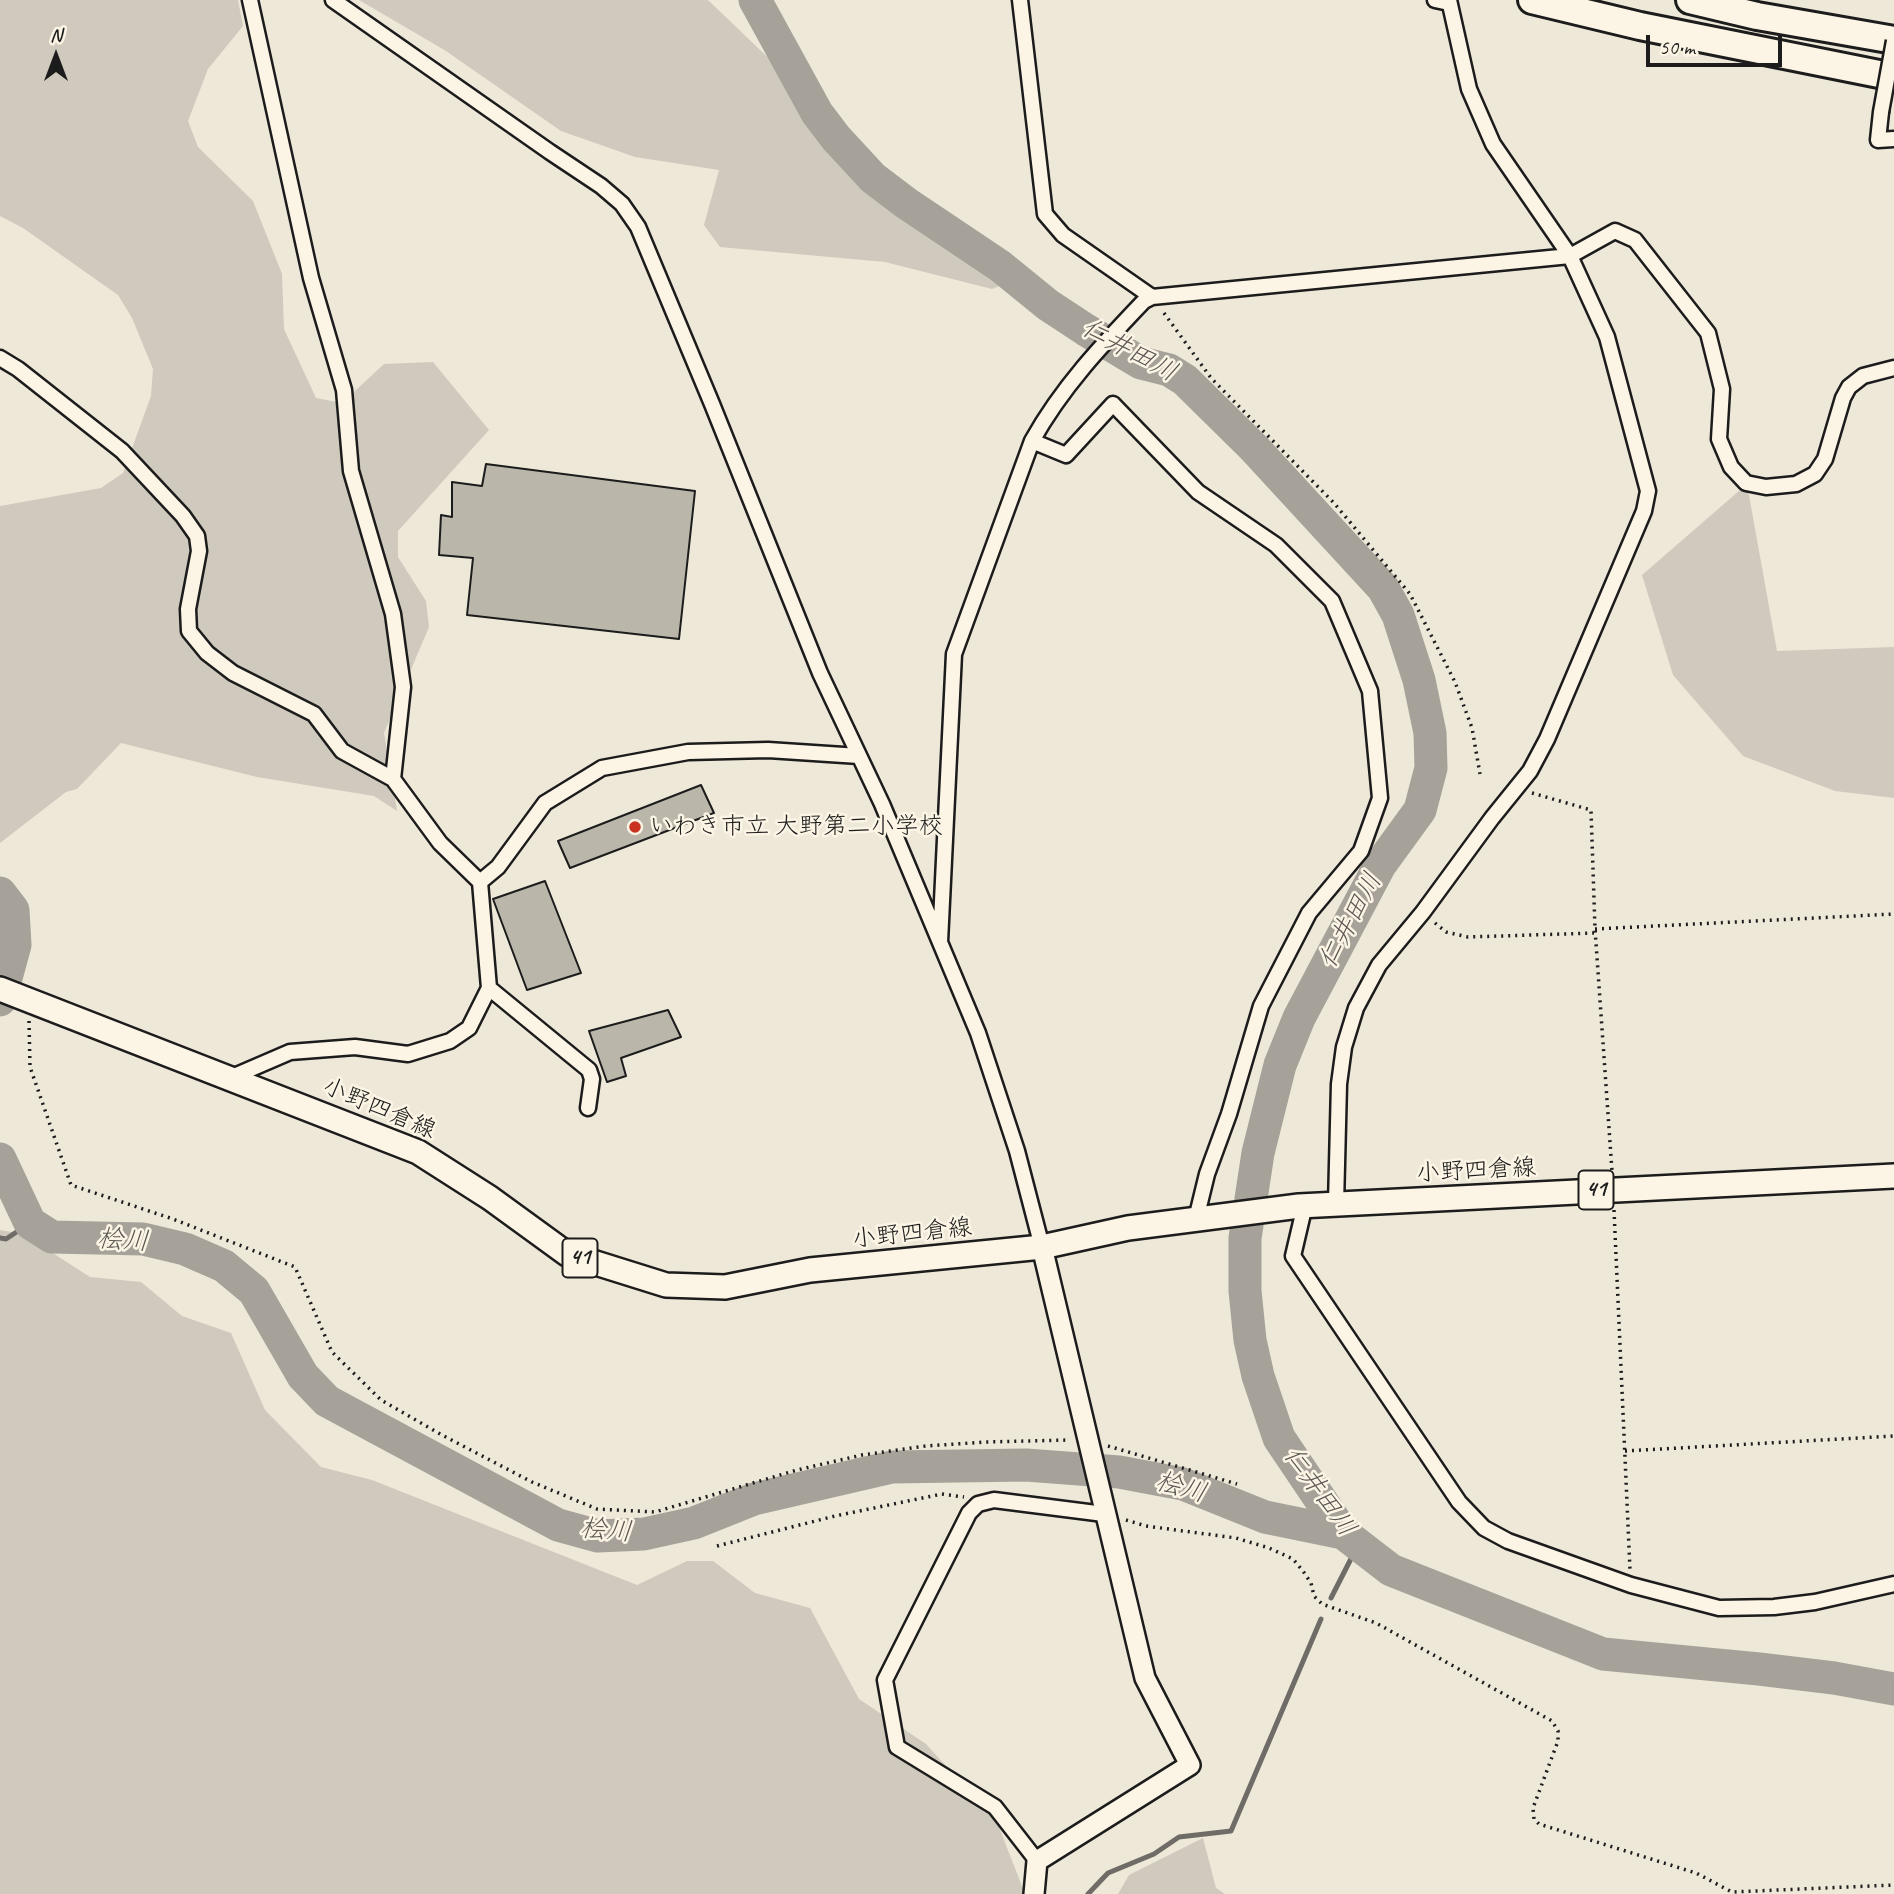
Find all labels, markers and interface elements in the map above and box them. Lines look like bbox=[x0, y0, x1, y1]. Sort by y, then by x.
north arrow bbox=[21, 21, 91, 91]
scale bar bbox=[1649, 21, 1786, 65]
text: N bbox=[50, 23, 62, 47]
text: 50 m bbox=[1659, 34, 1695, 60]
water label: 仁井田川 bbox=[1076, 313, 1182, 389]
place label: いわき市立 大野第二小学校 bbox=[649, 813, 943, 841]
marker: いわき市立 大野第二小学校 bbox=[627, 819, 643, 835]
water label: 仁井田川 bbox=[1313, 868, 1389, 974]
street label: 小野四倉線 bbox=[318, 1072, 440, 1146]
street label: 小野四倉線 bbox=[1415, 1153, 1537, 1189]
road number: 41 bbox=[1578, 1170, 1614, 1210]
street label: 小野四倉線 bbox=[851, 1213, 973, 1255]
water label: 桧川 bbox=[96, 1224, 150, 1258]
road number: 41 bbox=[562, 1238, 598, 1278]
water label: 仁井田川 bbox=[1276, 1441, 1362, 1543]
water label: 桧川 bbox=[1152, 1466, 1210, 1510]
water label: 桧川 bbox=[579, 1513, 633, 1549]

